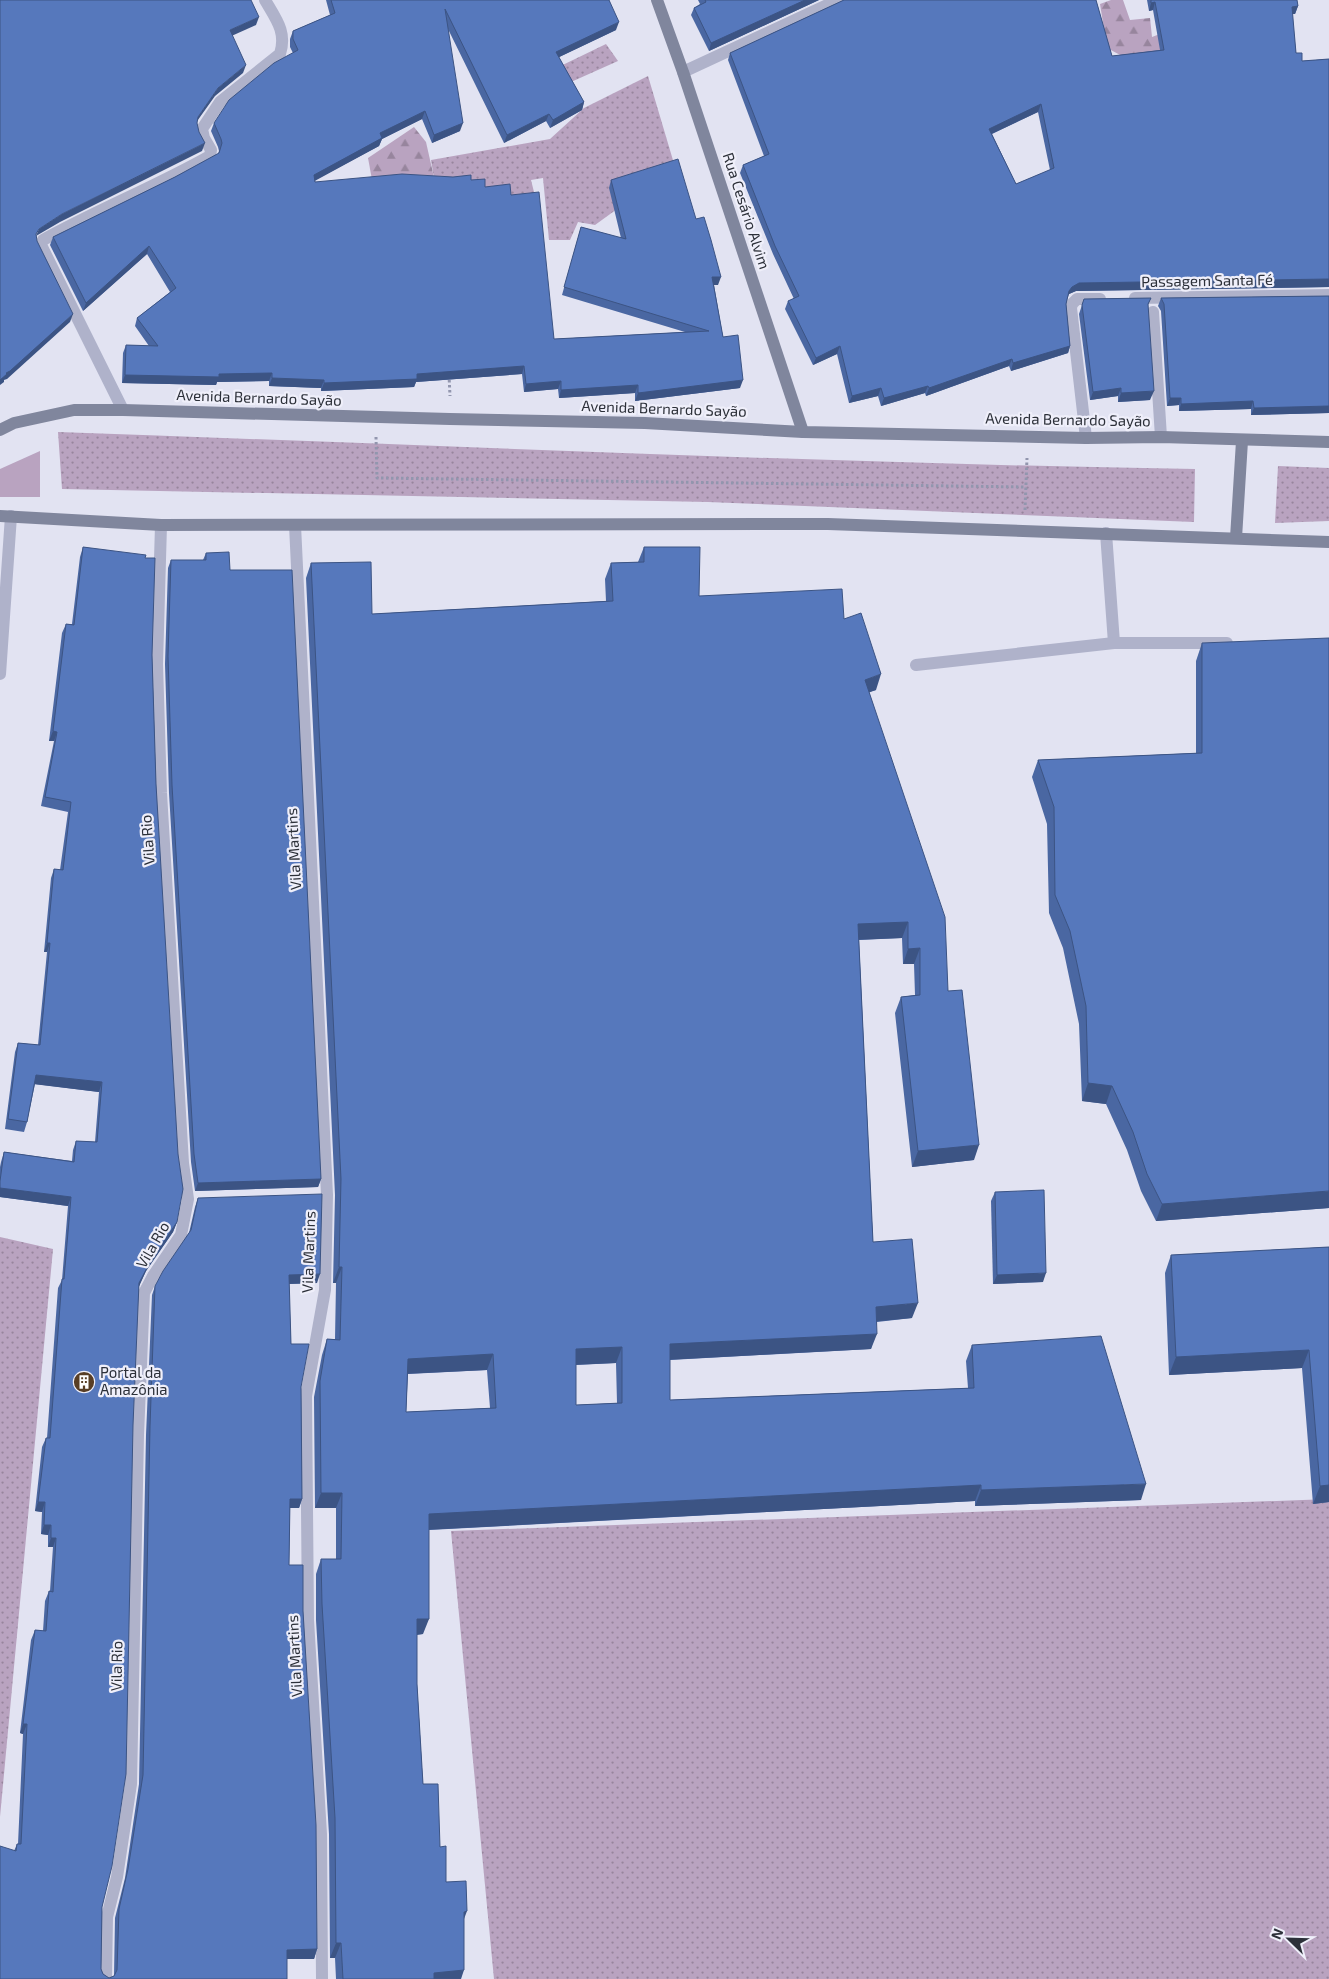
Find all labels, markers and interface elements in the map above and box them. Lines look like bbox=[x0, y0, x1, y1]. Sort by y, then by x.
street label: Rua Cesário Alvim bbox=[720, 150, 774, 271]
street label: Passagem Santa Fé bbox=[1141, 270, 1273, 290]
street label: Avenida Bernardo Sayão bbox=[176, 385, 342, 409]
street label: Avenida Bernardo Sayão bbox=[581, 396, 747, 420]
street label: Avenida Bernardo Sayão bbox=[985, 409, 1151, 429]
street label: Vila Martins bbox=[282, 808, 304, 891]
street label: Vila Rio bbox=[136, 814, 158, 866]
street label: Vila Martins bbox=[298, 1211, 318, 1293]
street label: Vila Rio bbox=[132, 1218, 173, 1271]
place label: Portal da Amazônia bbox=[100, 1363, 168, 1398]
building icon: Portal da Amazônia bbox=[72, 1370, 96, 1394]
street label: Vila Martins bbox=[283, 1615, 305, 1698]
street label: Vila Rio bbox=[107, 1641, 125, 1691]
north arrow bbox=[1264, 1914, 1314, 1964]
text: N bbox=[1267, 1926, 1286, 1942]

